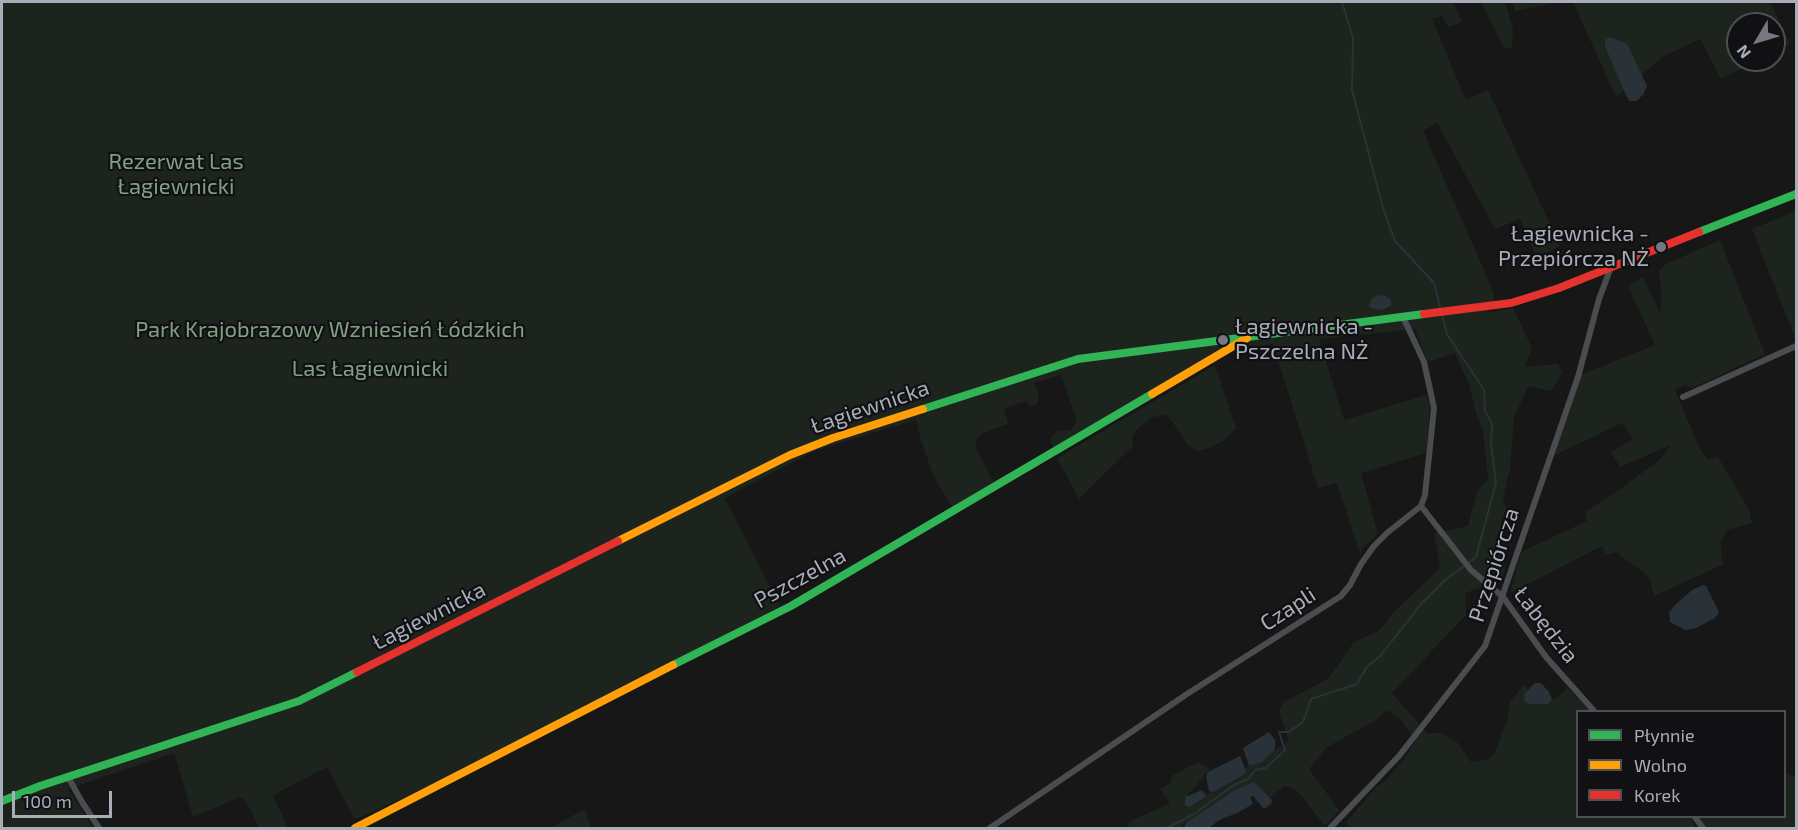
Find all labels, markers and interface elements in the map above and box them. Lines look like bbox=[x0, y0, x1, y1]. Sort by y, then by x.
north arrow bbox=[1726, 12, 1786, 72]
text: N bbox=[1732, 42, 1754, 63]
park label: Rezerwat Las Łagiewnicki bbox=[108, 149, 244, 200]
place label: Łagiewnicka - Przepiórcza NŻ bbox=[1498, 221, 1649, 272]
marker: Łagiewnicka - Przepiórcza NŻ bbox=[1654, 240, 1668, 254]
place label: Łagiewnicka - Pszczelna NŻ bbox=[1235, 314, 1373, 366]
park label: Park Krajobrazowy Wzniesień Łódzkich bbox=[135, 317, 525, 343]
marker: Łagiewnicka - Pszczelna NŻ bbox=[1216, 333, 1230, 347]
park label: Las Łagiewnicki bbox=[292, 356, 448, 382]
street label: Łagiewnicka bbox=[807, 374, 933, 440]
street label: Przepiórcza bbox=[1463, 505, 1525, 625]
street label: Pszczelna bbox=[750, 542, 850, 614]
street label: Łagiewnicka bbox=[368, 576, 490, 656]
street label: Czapli bbox=[1255, 581, 1321, 637]
street label: Łabędzia bbox=[1508, 582, 1584, 668]
legend bbox=[1576, 710, 1786, 818]
text: Płynnie bbox=[1634, 724, 1695, 746]
text: Wolno bbox=[1634, 754, 1687, 776]
scale bar bbox=[15, 779, 116, 817]
text: Korek bbox=[1634, 784, 1680, 806]
text: 100 m bbox=[23, 790, 72, 812]

